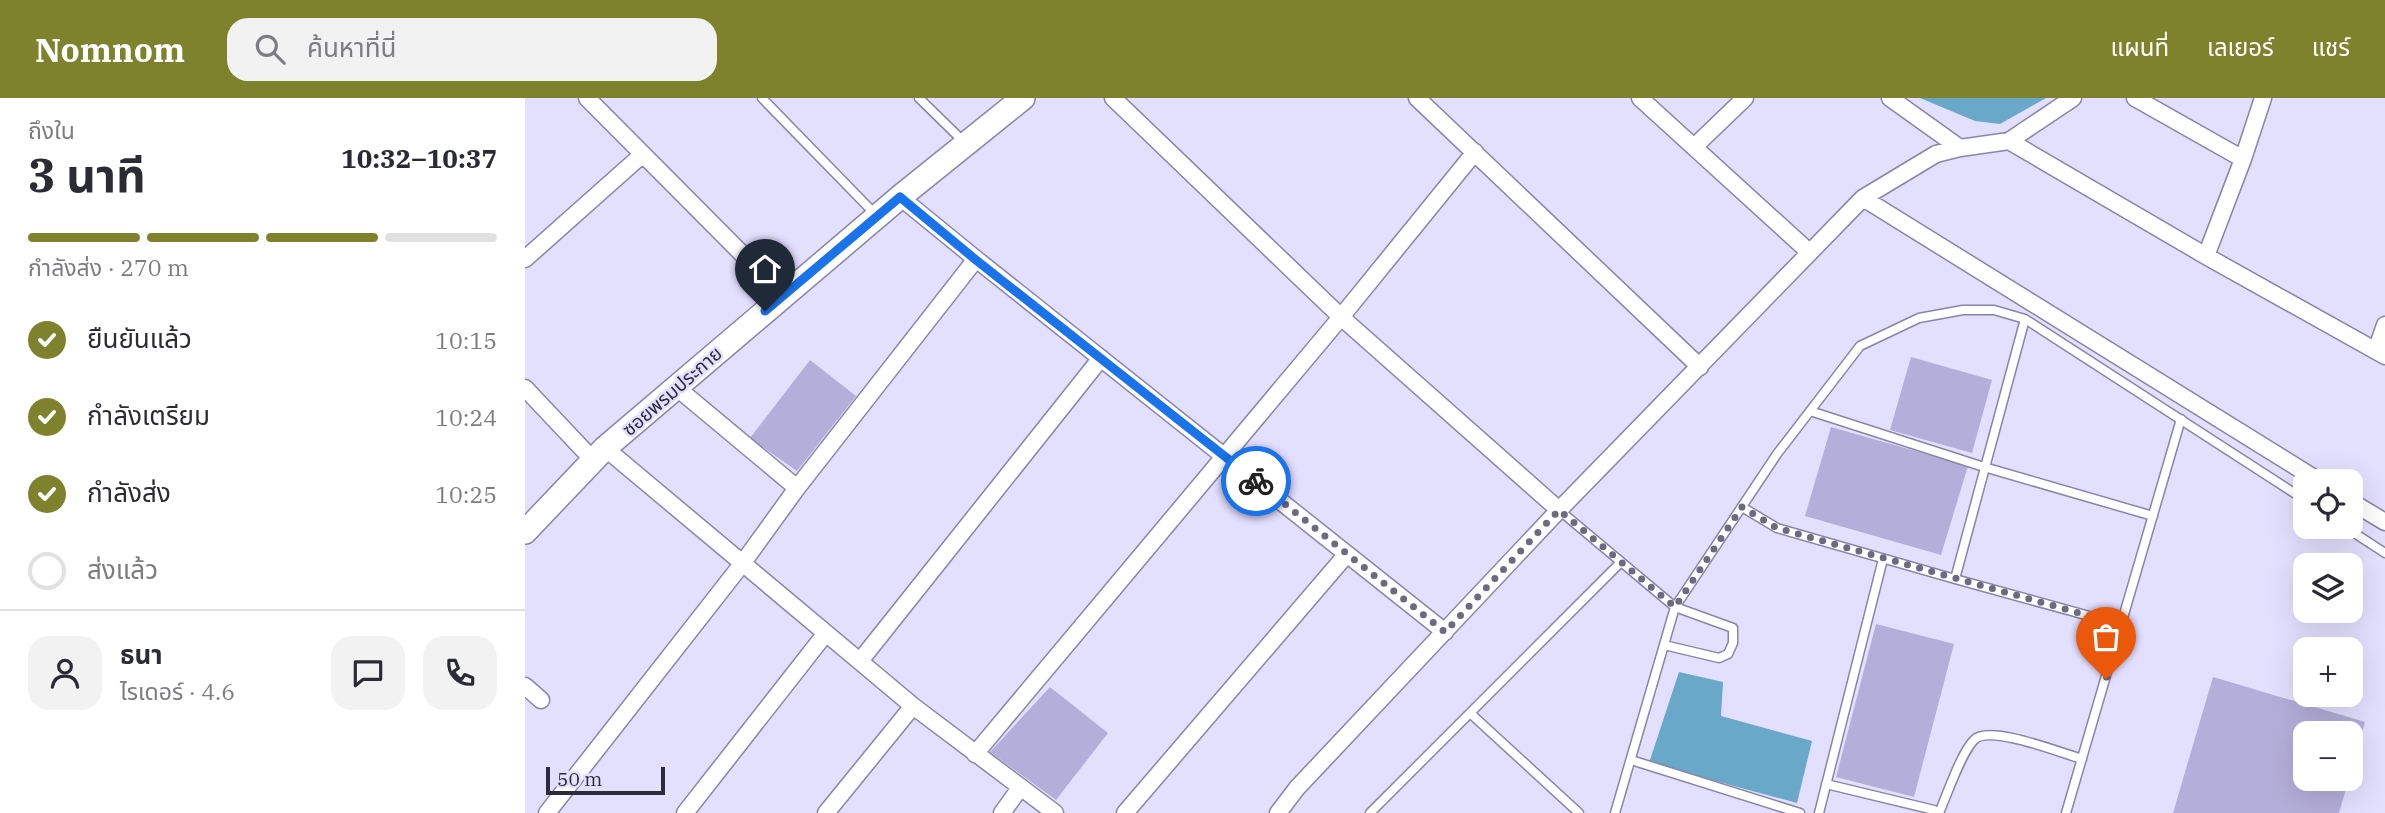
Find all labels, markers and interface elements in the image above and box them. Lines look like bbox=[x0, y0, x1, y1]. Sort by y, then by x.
search box bbox=[227, 18, 717, 81]
text: Nomnom bbox=[35, 28, 185, 71]
icon: search bbox=[251, 30, 289, 68]
text: ค้นหาที่นี่ bbox=[307, 30, 396, 64]
text: แผนที่ bbox=[2111, 31, 2169, 63]
text: เลเยอร์ bbox=[2207, 31, 2274, 63]
text: แชร์ bbox=[2312, 31, 2350, 63]
text: ถึงใน bbox=[28, 115, 75, 145]
text: 10:32–10:37 bbox=[341, 141, 497, 175]
text: 3 นาที bbox=[28, 145, 146, 205]
pin bbox=[735, 239, 795, 311]
icon: home bbox=[746, 250, 784, 288]
text: กำลังส่ง · 270 m bbox=[28, 252, 189, 282]
icon: check bbox=[28, 321, 66, 359]
text: ยืนยันแล้ว bbox=[87, 321, 192, 355]
text: 10:15 bbox=[435, 325, 497, 355]
street label: ซอยพรมประกาย bbox=[617, 341, 727, 441]
icon: check bbox=[28, 398, 66, 436]
text: กำลังเตรียม bbox=[87, 398, 210, 432]
text: 10:24 bbox=[435, 402, 497, 432]
courier bbox=[1221, 446, 1291, 516]
icon: bike bbox=[1237, 462, 1275, 500]
map controls bbox=[2293, 469, 2363, 791]
button: locate bbox=[2293, 469, 2363, 539]
icon: check bbox=[28, 475, 66, 513]
text: กำลังส่ง bbox=[87, 475, 171, 509]
text: 10:25 bbox=[435, 479, 497, 509]
text: ส่งแล้ว bbox=[87, 552, 158, 586]
button: layers bbox=[2293, 553, 2363, 623]
pin bbox=[2076, 607, 2136, 679]
icon: bag bbox=[2087, 618, 2125, 656]
button: person bbox=[28, 636, 102, 710]
button: chat bbox=[331, 636, 405, 710]
button: phone bbox=[423, 636, 497, 710]
text: ธนา bbox=[120, 637, 163, 671]
button: + bbox=[2293, 637, 2363, 707]
text: ไรเดอร์ · 4.6 bbox=[120, 676, 235, 706]
button: − bbox=[2293, 721, 2363, 791]
scale bar bbox=[546, 764, 665, 796]
text: 50 m bbox=[557, 767, 602, 791]

